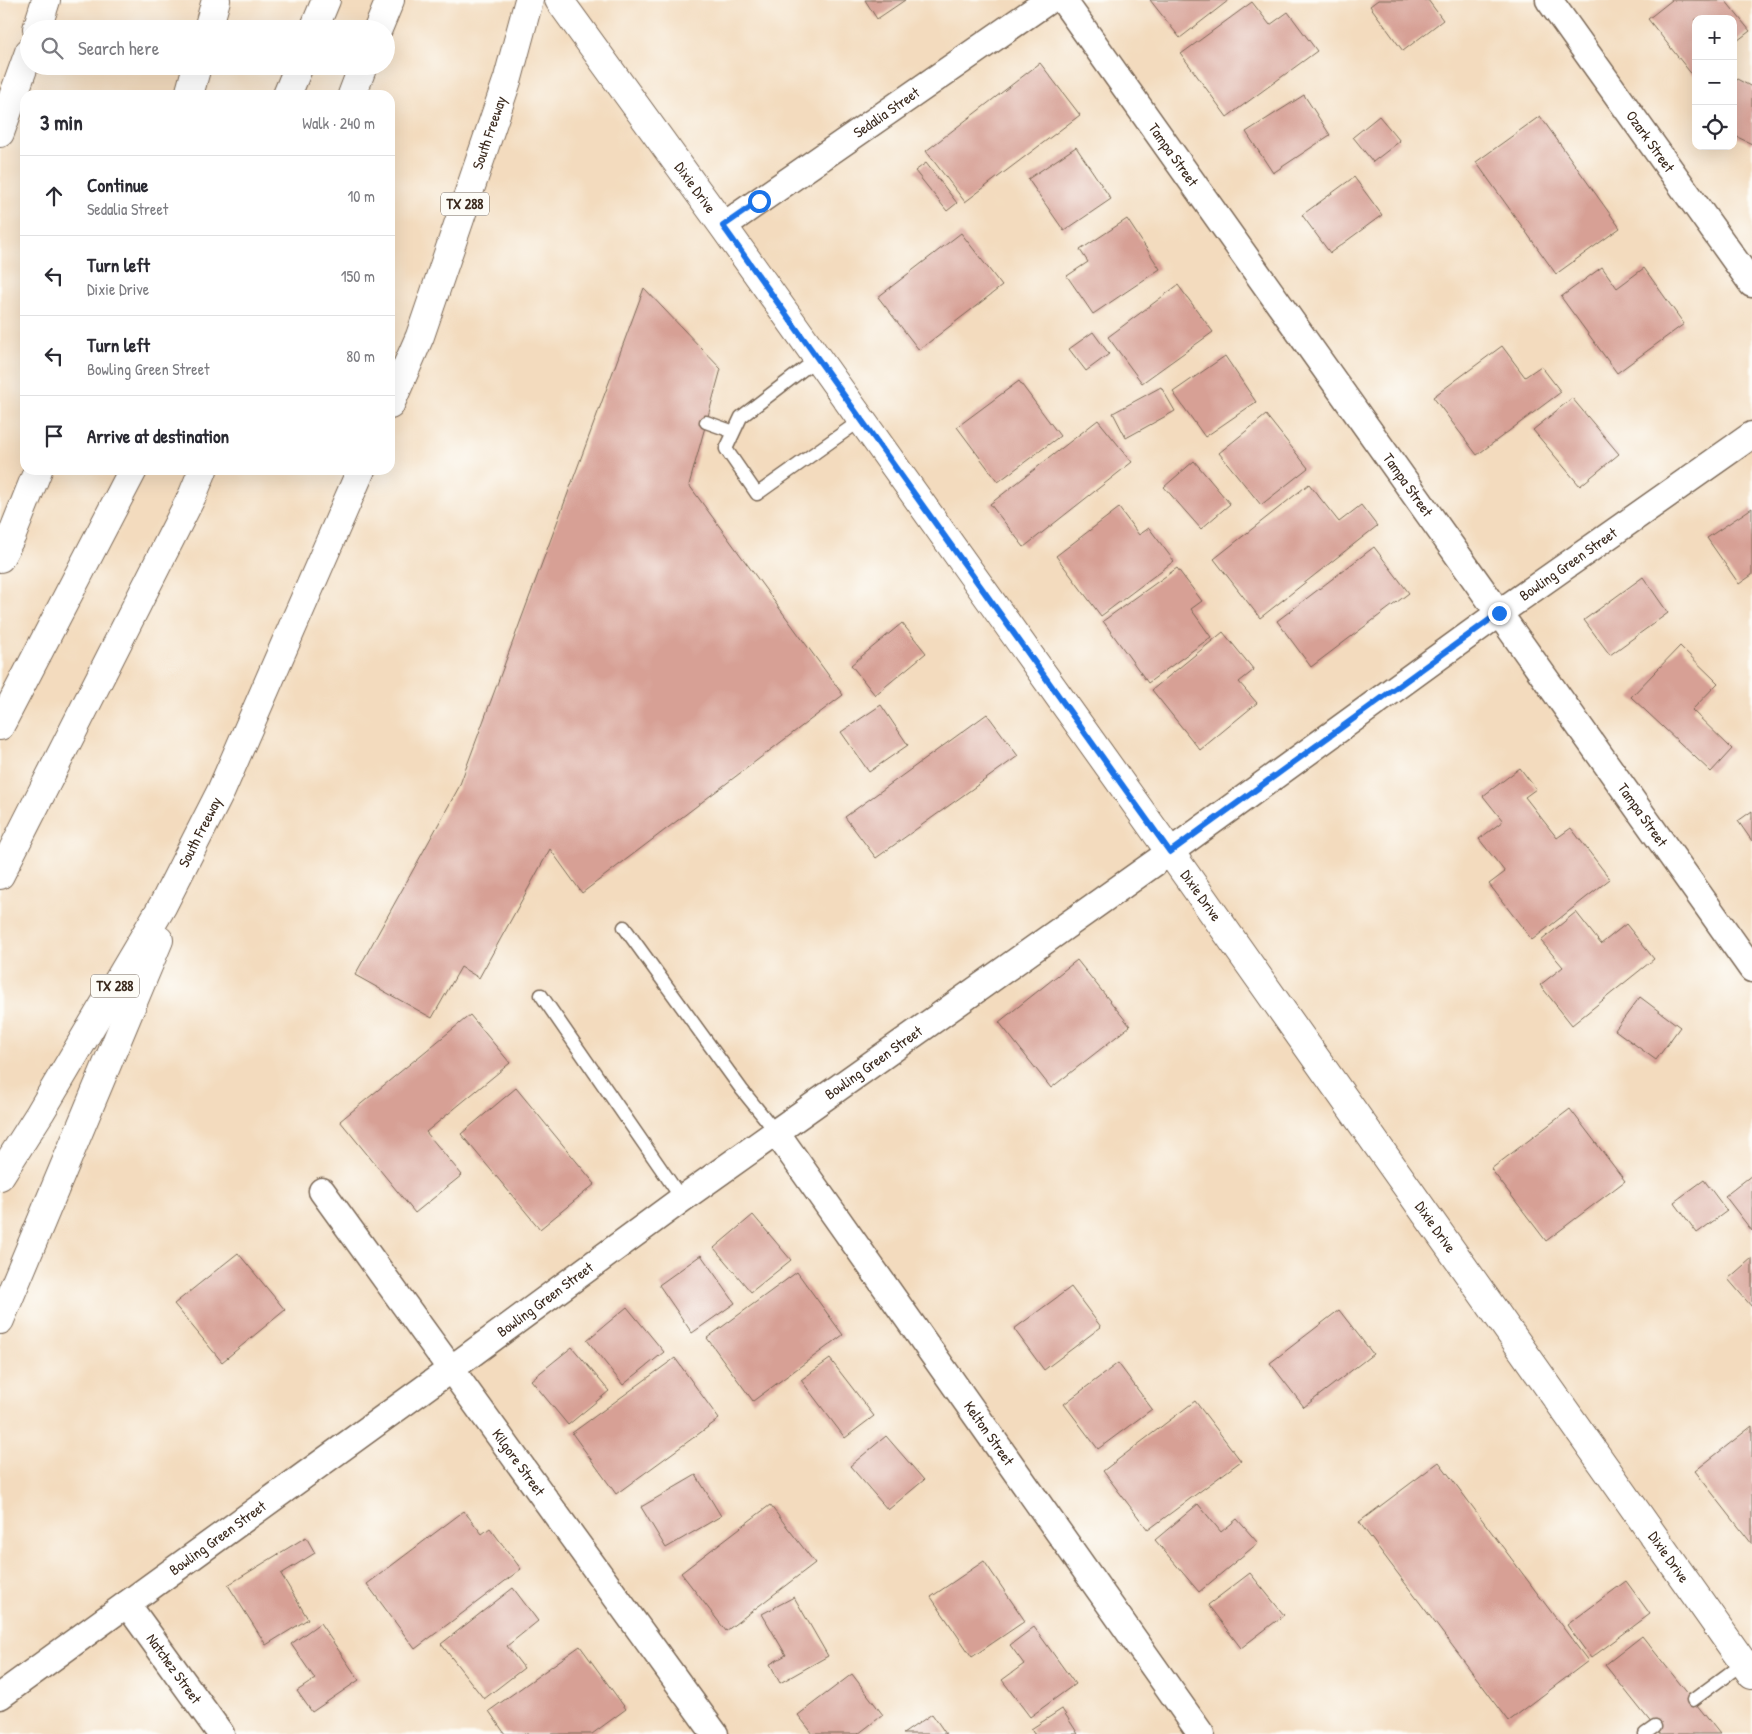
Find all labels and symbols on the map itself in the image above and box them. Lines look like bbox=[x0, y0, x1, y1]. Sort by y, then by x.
street label: Sedalia Street bbox=[849, 81, 924, 143]
street label: South Freeway bbox=[467, 93, 511, 172]
street label: Ozark Street bbox=[1621, 106, 1680, 177]
street label: Tampa Street bbox=[1144, 118, 1204, 191]
street label: Dixie Drive bbox=[670, 158, 721, 217]
route start bbox=[748, 190, 771, 213]
road number: TX 288 bbox=[441, 192, 489, 215]
street label: Tampa Street bbox=[1378, 448, 1439, 521]
street label: Bowling Green Street bbox=[1515, 522, 1622, 606]
route end bbox=[1488, 602, 1511, 625]
street label: Tampa Street bbox=[1613, 779, 1673, 852]
street label: South Freeway bbox=[173, 793, 226, 871]
street label: Dixie Drive bbox=[1176, 866, 1227, 925]
road number: TX 288 bbox=[91, 974, 139, 998]
street label: Bowling Green Street bbox=[820, 1020, 927, 1104]
street label: Dixie Drive bbox=[1410, 1197, 1461, 1257]
street label: Bowling Green Street bbox=[492, 1256, 598, 1342]
street label: Kelton Street bbox=[959, 1397, 1020, 1470]
street label: Kilgore Street bbox=[487, 1424, 551, 1501]
street label: Bowling Green Street bbox=[165, 1495, 271, 1580]
street label: Dixie Drive bbox=[1644, 1527, 1694, 1587]
street label: Natchez Street bbox=[142, 1629, 207, 1709]

